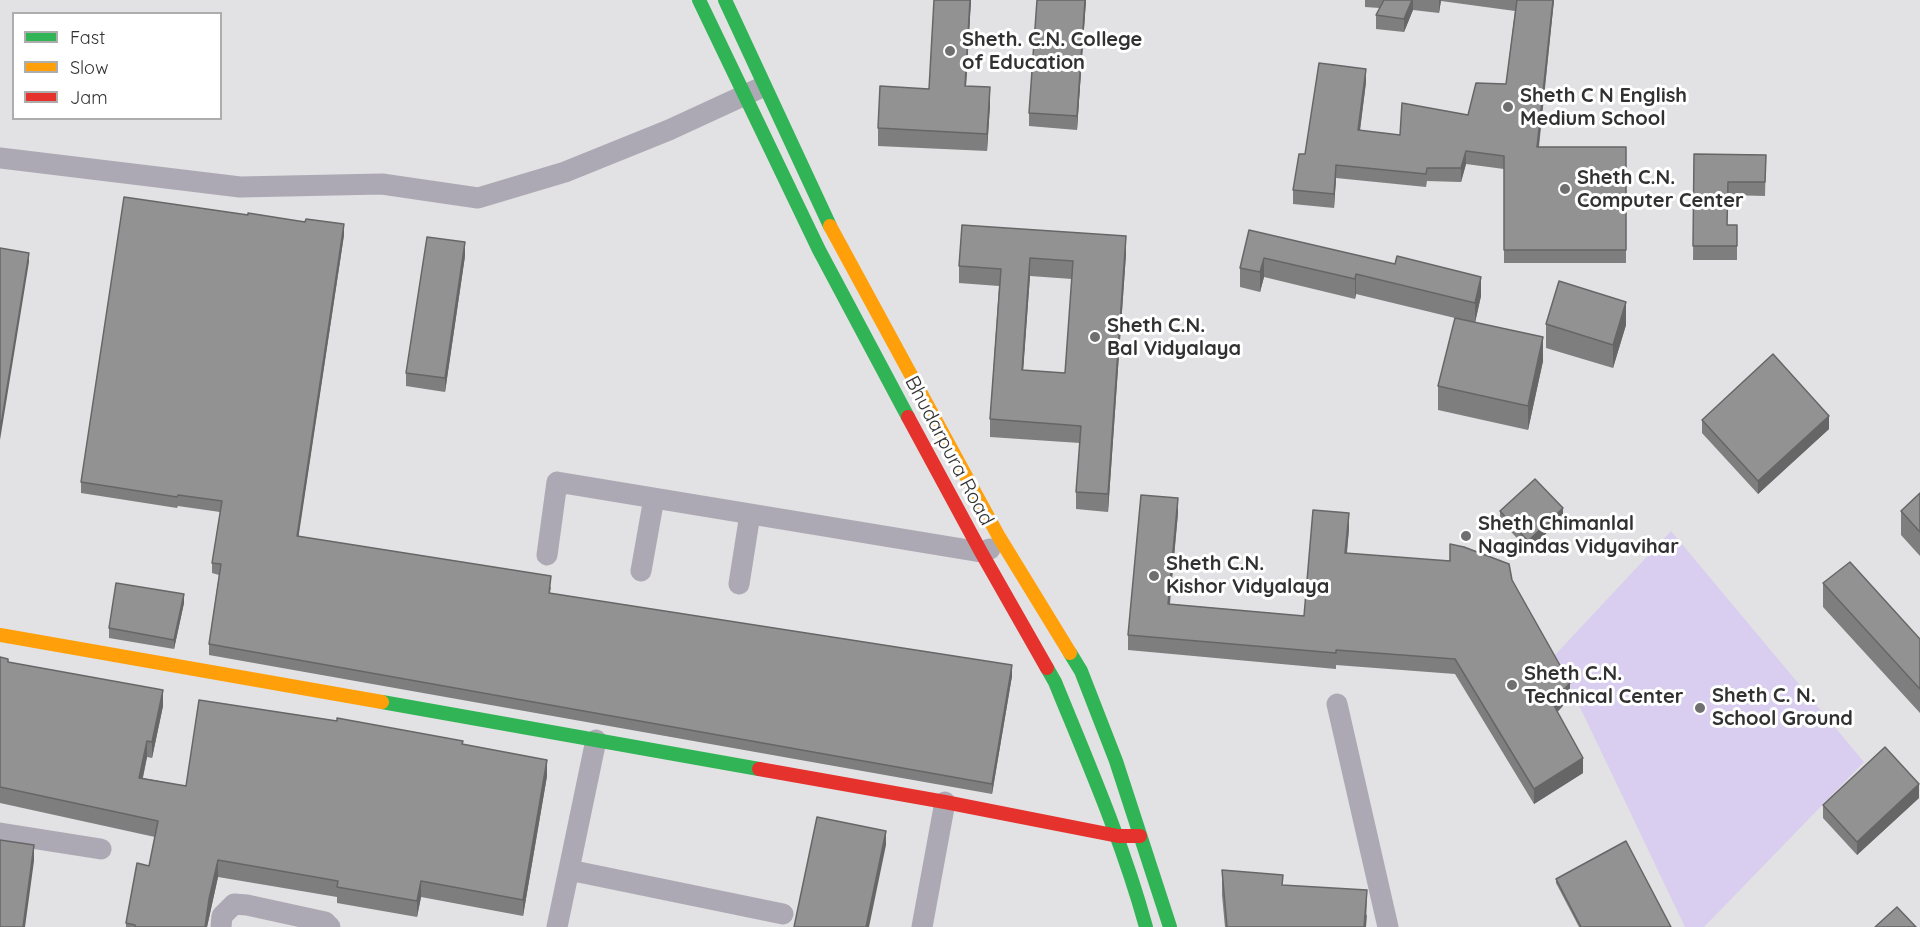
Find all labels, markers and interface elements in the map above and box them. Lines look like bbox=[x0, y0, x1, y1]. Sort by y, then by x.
legend bbox=[12, 12, 222, 120]
text: Fast bbox=[70, 26, 105, 49]
place label: Sheth. C.N. College of Education bbox=[962, 28, 1142, 75]
marker: Sheth. C.N. College of Education bbox=[943, 44, 957, 58]
text: Slow bbox=[70, 56, 108, 79]
place label: Sheth C N English Medium School bbox=[1520, 84, 1687, 131]
text: Jam bbox=[70, 86, 108, 109]
marker: Sheth C N English Medium School bbox=[1501, 100, 1515, 114]
place label: Sheth C.N. Computer Center bbox=[1577, 166, 1744, 213]
marker: Sheth C.N. Computer Center bbox=[1558, 182, 1572, 196]
place label: Sheth C.N. Bal Vidyalaya bbox=[1107, 314, 1241, 361]
marker: Sheth C.N. Bal Vidyalaya bbox=[1088, 330, 1102, 344]
street label: Bhudarpura Road bbox=[899, 372, 999, 530]
place label: Sheth Chimanlal Nagindas Vidyavihar bbox=[1478, 512, 1679, 559]
marker: Sheth Chimanlal Nagindas Vidyavihar bbox=[1459, 529, 1473, 543]
place label: Sheth C.N. Kishor Vidyalaya bbox=[1166, 552, 1329, 599]
marker: Sheth C.N. Kishor Vidyalaya bbox=[1147, 569, 1161, 583]
place label: Sheth C.N. Technical Center bbox=[1524, 662, 1683, 709]
marker: Sheth C.N. Technical Center bbox=[1505, 678, 1519, 692]
place label: Sheth C. N. School Ground bbox=[1712, 684, 1853, 731]
marker: Sheth C. N. School Ground bbox=[1693, 701, 1707, 715]

